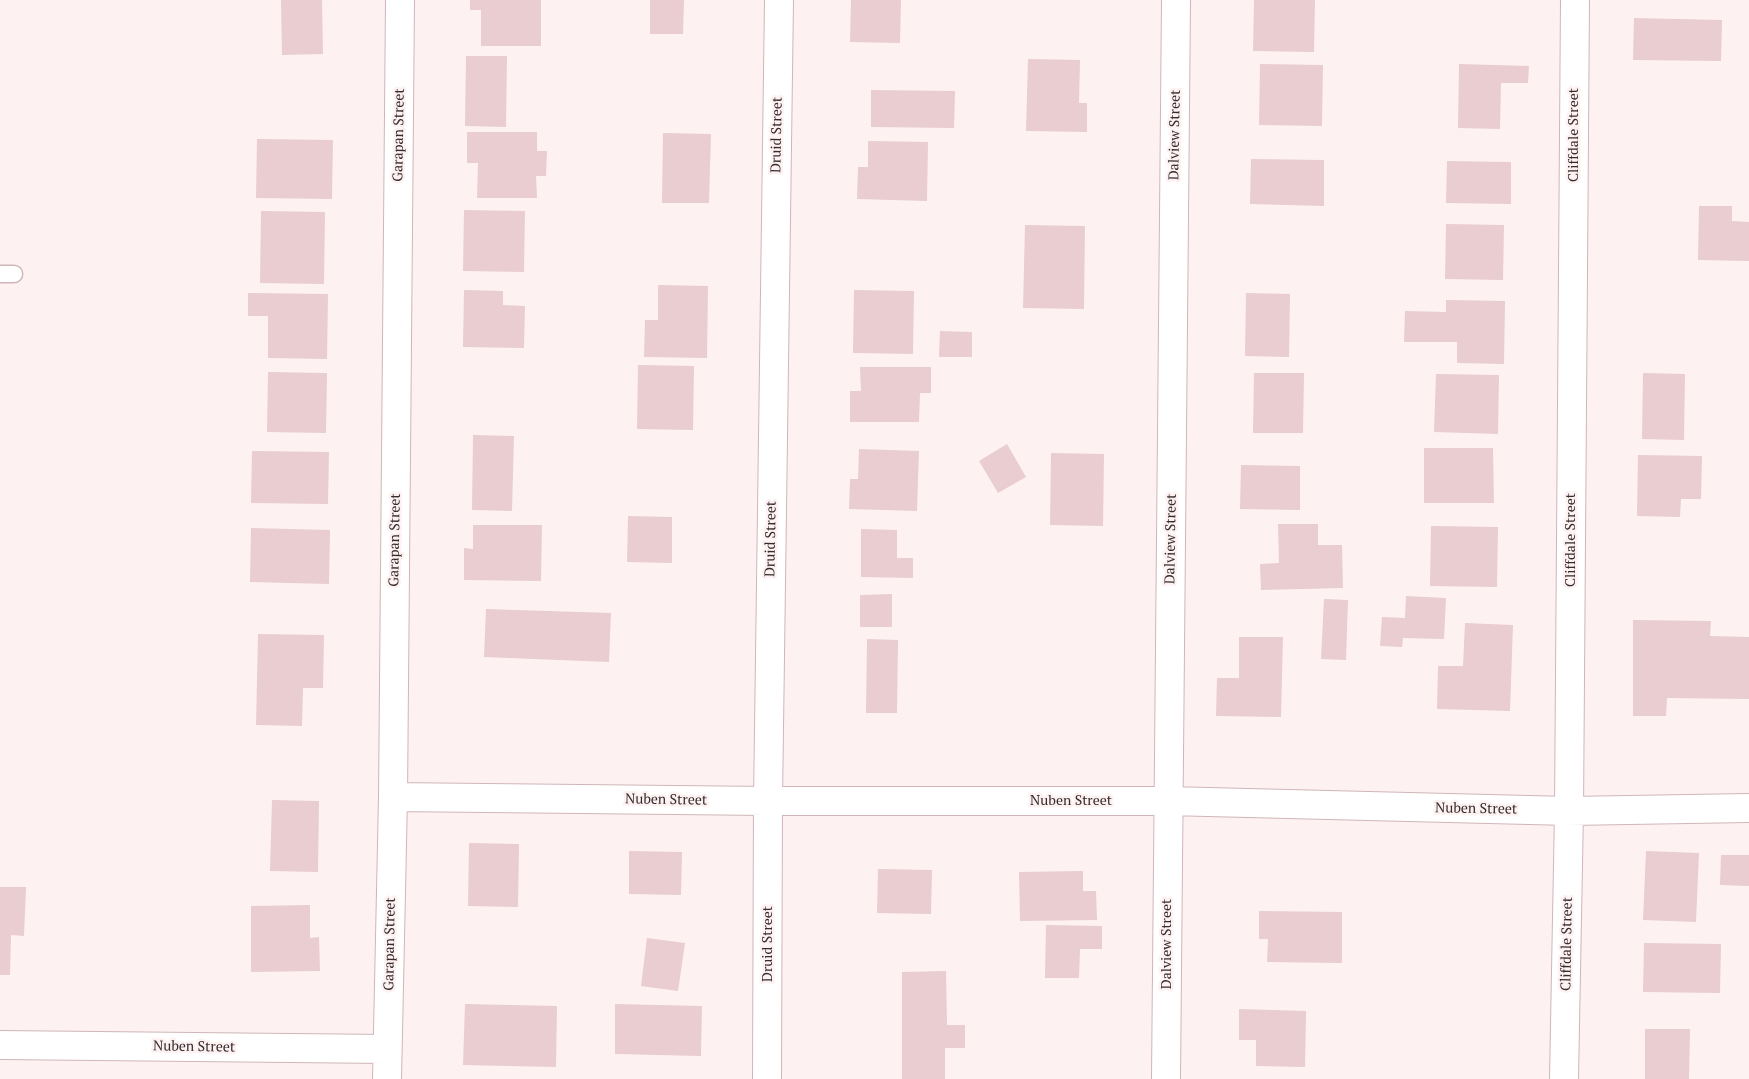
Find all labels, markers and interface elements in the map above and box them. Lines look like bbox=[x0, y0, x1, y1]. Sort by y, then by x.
street label: Garapan Street bbox=[390, 88, 408, 182]
street label: Cliffdale Street bbox=[1566, 88, 1582, 182]
street label: Dalview Street bbox=[1166, 90, 1184, 180]
street label: Druid Street bbox=[768, 97, 786, 173]
street label: Garapan Street bbox=[386, 493, 404, 587]
street label: Cliffdale Street bbox=[1563, 493, 1579, 587]
street label: Dalview Street bbox=[1162, 494, 1180, 584]
street label: Druid Street bbox=[762, 501, 780, 577]
street label: Nuben Street bbox=[625, 791, 707, 809]
street label: Nuben Street bbox=[1030, 793, 1112, 809]
street label: Nuben Street bbox=[1435, 800, 1517, 818]
street label: Garapan Street bbox=[381, 897, 399, 991]
street label: Cliffdale Street bbox=[1558, 897, 1576, 991]
street label: Dalview Street bbox=[1159, 899, 1175, 989]
street label: Druid Street bbox=[760, 906, 776, 982]
street label: Nuben Street bbox=[153, 1038, 235, 1056]

